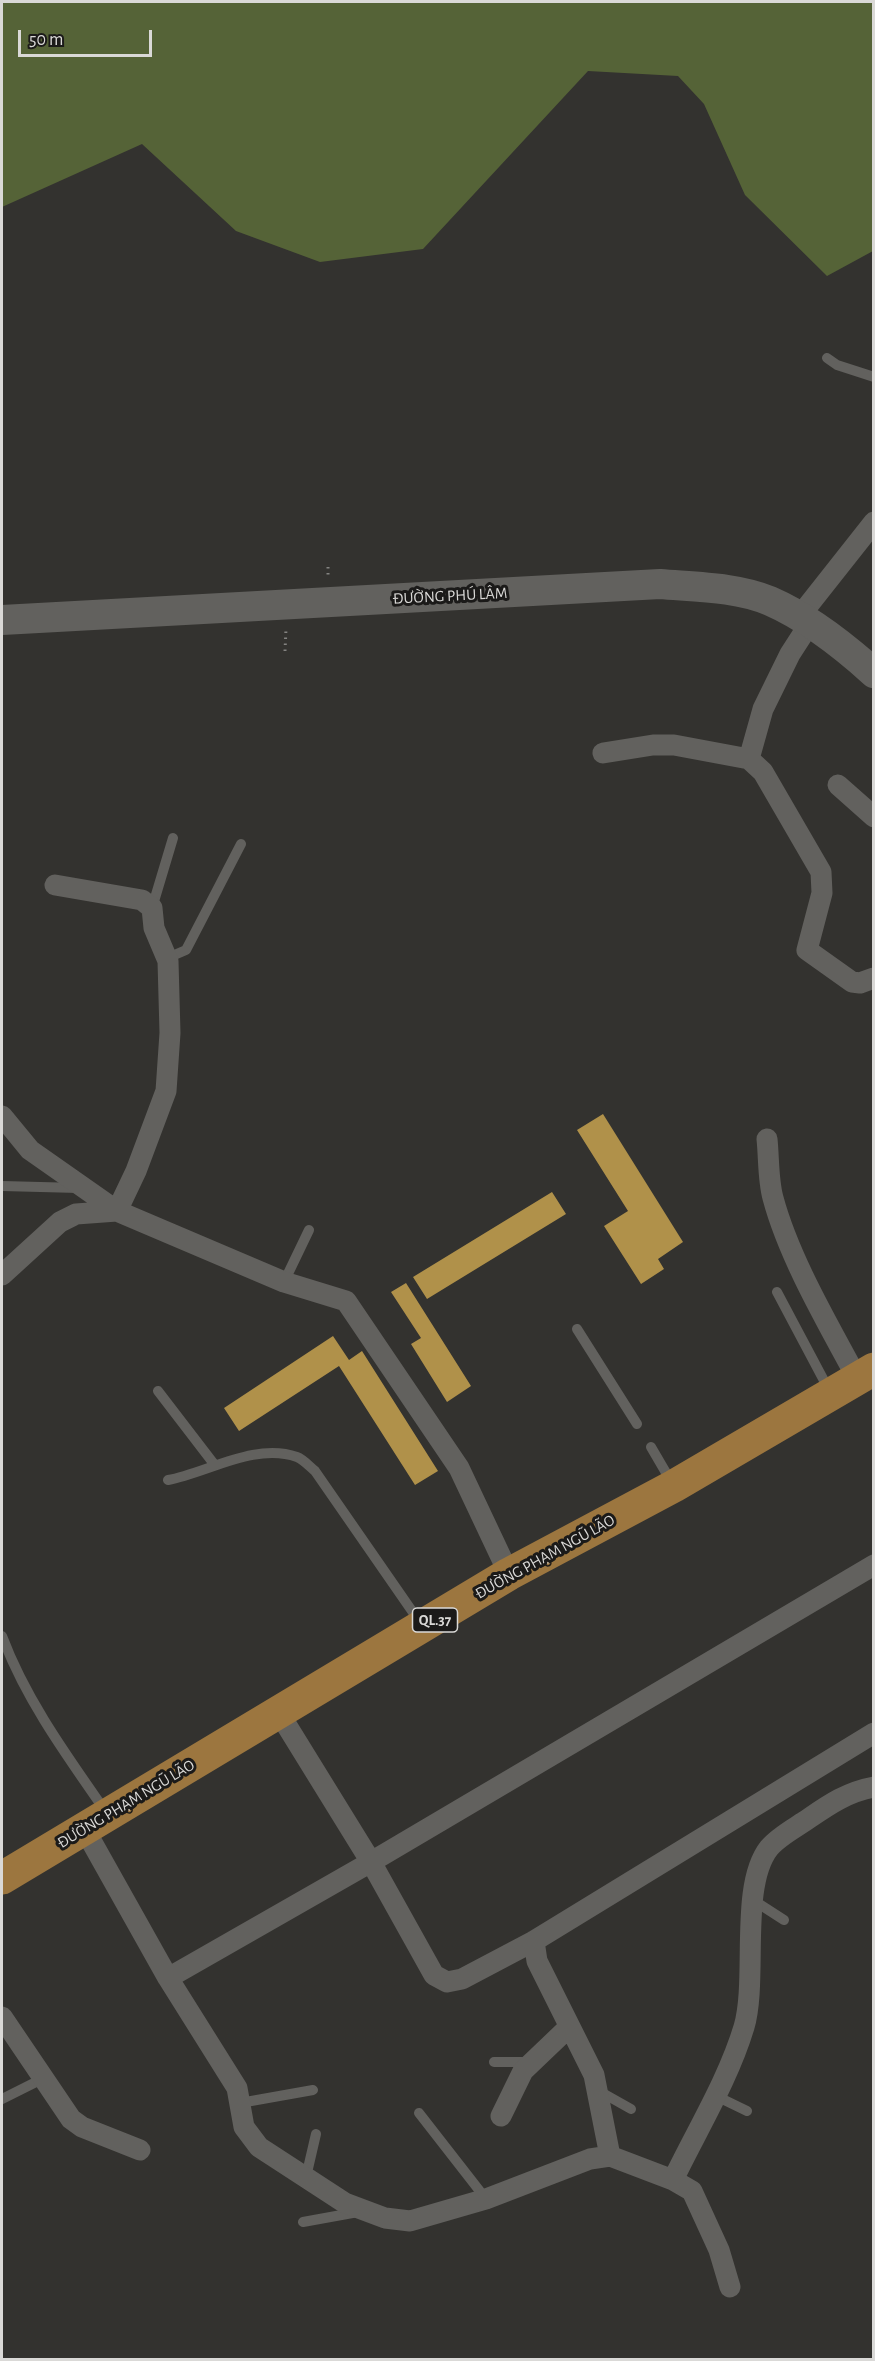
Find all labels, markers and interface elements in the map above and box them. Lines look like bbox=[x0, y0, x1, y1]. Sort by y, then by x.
scale bar bbox=[21, 18, 154, 56]
text: 50 m bbox=[29, 31, 63, 49]
street label: ĐƯỜNG PHÚ LÂM bbox=[392, 583, 508, 609]
street label: ĐƯỜNG PHẠM NGŨ LÃO bbox=[472, 1511, 618, 1603]
road number: QL.37 bbox=[412, 1608, 458, 1632]
street label: ĐƯỜNG PHẠM NGŨ LÃO bbox=[54, 1755, 198, 1853]

